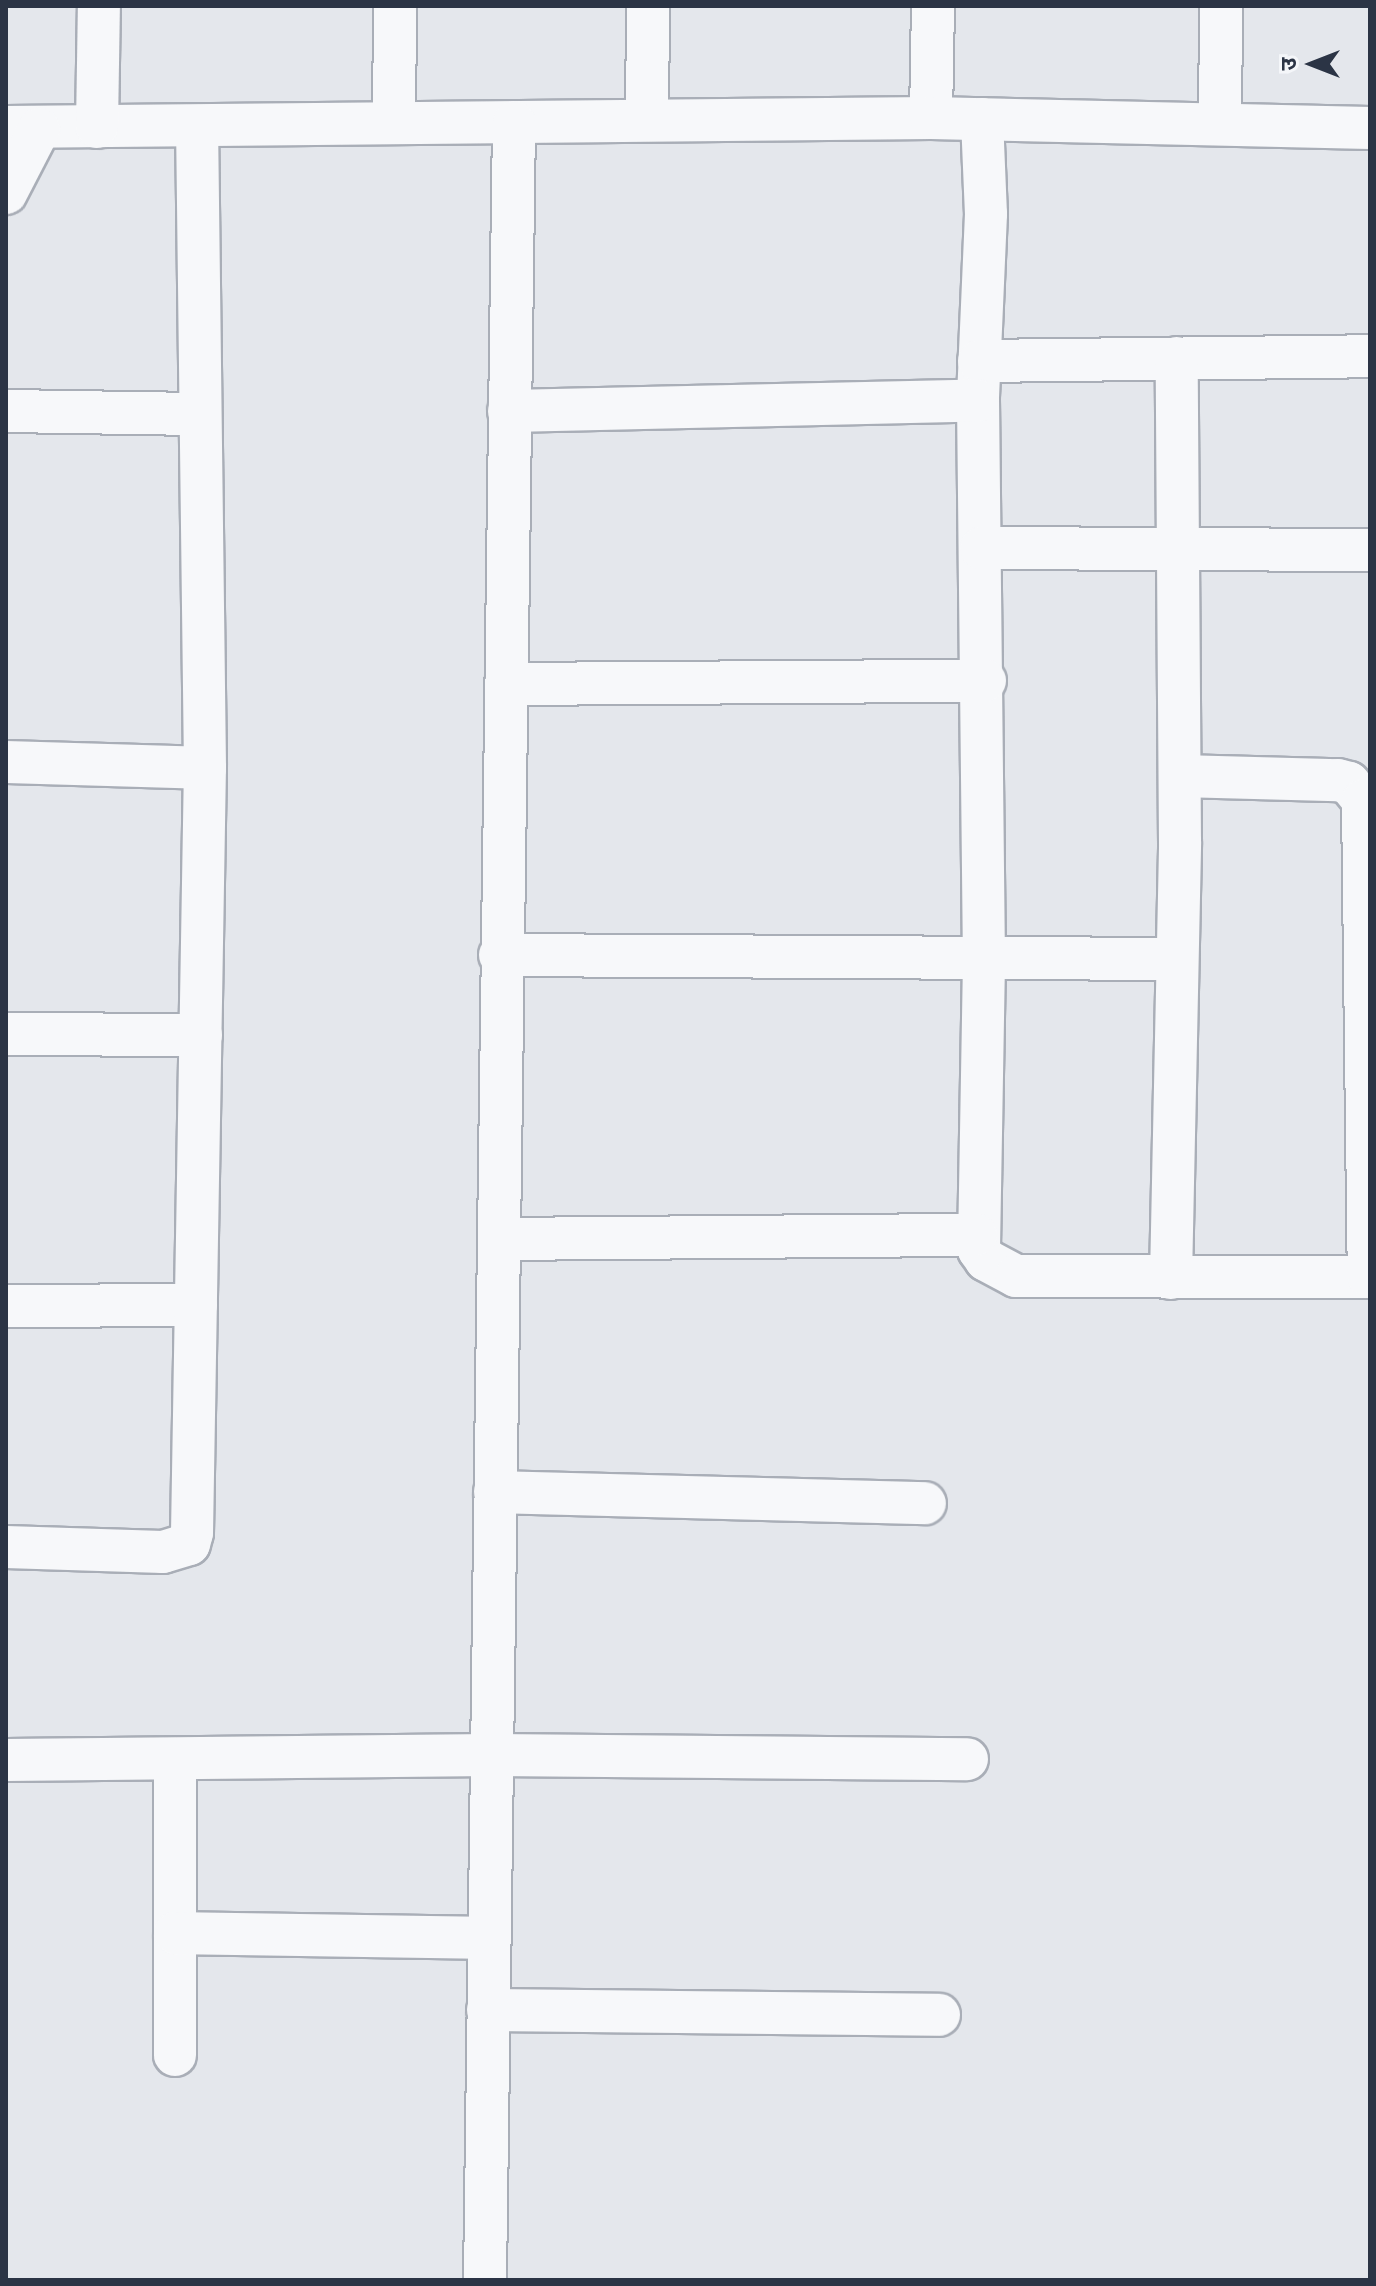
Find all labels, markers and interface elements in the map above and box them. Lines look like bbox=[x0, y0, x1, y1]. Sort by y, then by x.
north arrow bbox=[1272, 24, 1352, 104]
text: उ bbox=[1273, 58, 1303, 70]

